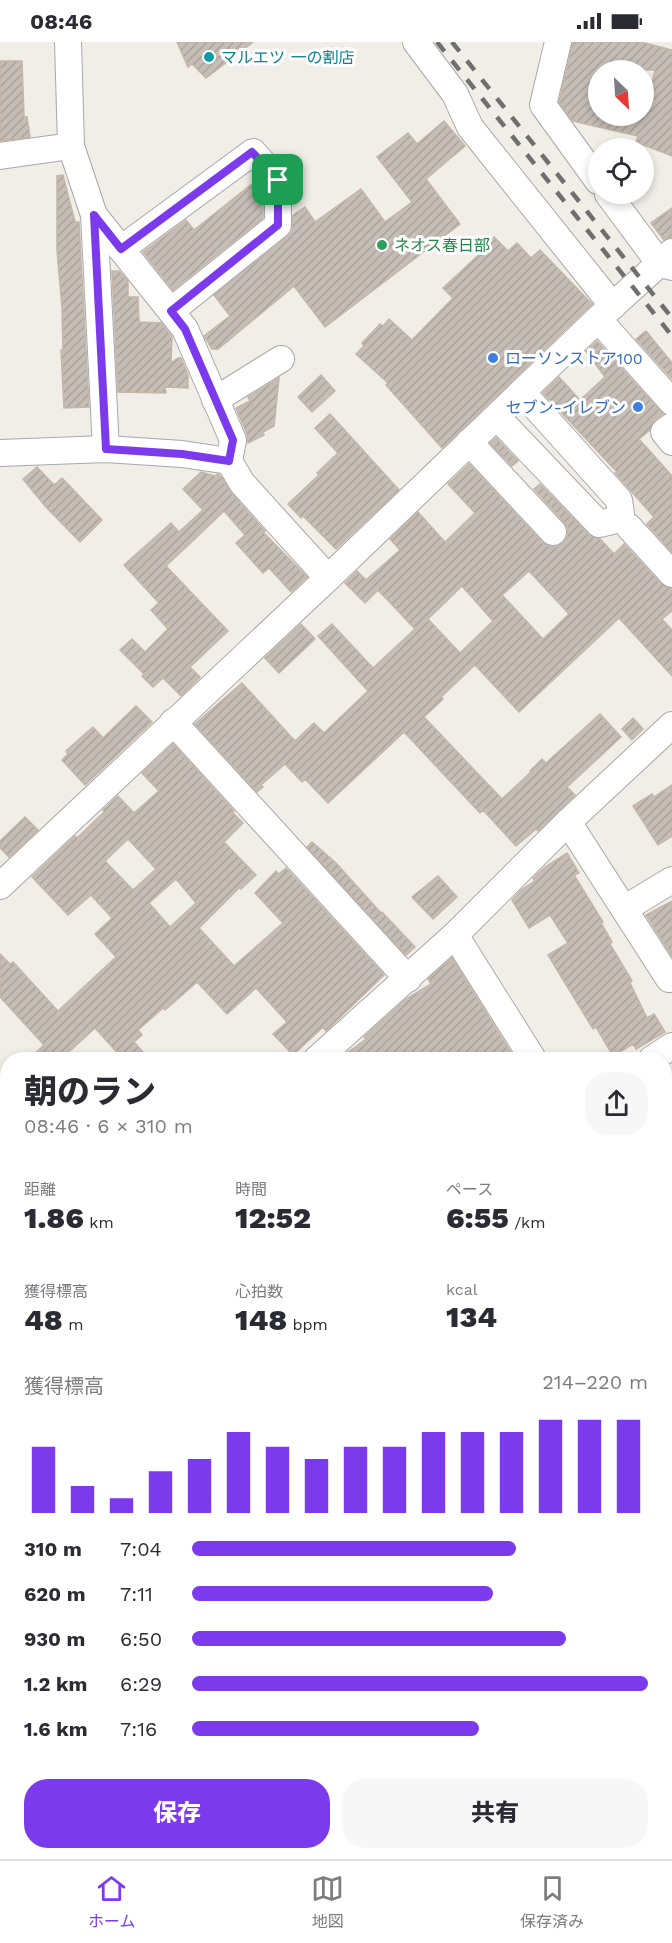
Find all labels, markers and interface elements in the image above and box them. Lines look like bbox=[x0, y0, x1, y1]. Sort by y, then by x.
text: 08:46 bbox=[30, 9, 92, 34]
place label: マルエツ 一の割店 bbox=[221, 48, 354, 67]
marker: マルエツ 一の割店 bbox=[202, 50, 216, 64]
north arrow bbox=[588, 60, 654, 126]
map controls bbox=[588, 60, 654, 204]
button: locate bbox=[588, 138, 654, 204]
pin bbox=[252, 154, 303, 205]
icon: arrive bbox=[261, 163, 294, 196]
place label: ネオス春日部 bbox=[394, 236, 490, 255]
marker: ネオス春日部 bbox=[375, 238, 389, 252]
place label: ローソンストア100 bbox=[505, 349, 643, 368]
marker: ローソンストア100 bbox=[486, 351, 500, 365]
place label: セブン-イレブン bbox=[506, 398, 626, 417]
marker: セブン-イレブン bbox=[631, 400, 645, 414]
text: 朝のラン bbox=[24, 1072, 156, 1111]
button: share bbox=[585, 1072, 648, 1135]
text: 08:46 · 6 × 310 m bbox=[24, 1114, 193, 1138]
text: 距離 bbox=[24, 1180, 56, 1199]
text: 時間 bbox=[235, 1180, 267, 1199]
text: ペース bbox=[446, 1180, 493, 1199]
text: 1.86 bbox=[24, 1200, 84, 1235]
text: 12:52 bbox=[235, 1200, 311, 1235]
text: 6:55 bbox=[446, 1200, 509, 1235]
text: km bbox=[84, 1213, 114, 1232]
text: /km bbox=[509, 1213, 545, 1232]
text: kcal bbox=[446, 1280, 478, 1299]
text: 獲得標高 bbox=[24, 1282, 88, 1301]
text: 心拍数 bbox=[235, 1282, 283, 1301]
text: 134 bbox=[446, 1299, 497, 1334]
text: 48 bbox=[24, 1302, 63, 1337]
text: 148 bbox=[235, 1302, 287, 1337]
text: m bbox=[63, 1315, 83, 1334]
text: bpm bbox=[287, 1315, 328, 1334]
text: 214–220 m bbox=[542, 1370, 648, 1394]
text: 獲得標高 bbox=[24, 1374, 104, 1398]
text: 310 m bbox=[24, 1537, 82, 1561]
text: 7:04 bbox=[120, 1537, 162, 1561]
text: 620 m bbox=[24, 1582, 86, 1606]
text: 7:11 bbox=[120, 1582, 153, 1606]
text: 930 m bbox=[24, 1627, 85, 1651]
text: 6:50 bbox=[120, 1627, 162, 1651]
text: 1.2 km bbox=[24, 1672, 87, 1696]
text: 6:29 bbox=[120, 1672, 162, 1696]
text: 1.6 km bbox=[24, 1717, 88, 1741]
text: 7:16 bbox=[120, 1717, 157, 1741]
button: 保存 bbox=[24, 1779, 330, 1848]
button: 共有 bbox=[342, 1779, 648, 1848]
tab: ホーム bbox=[88, 1872, 135, 1932]
tab: 地図 bbox=[311, 1872, 344, 1932]
tab: 保存済み bbox=[520, 1872, 584, 1932]

